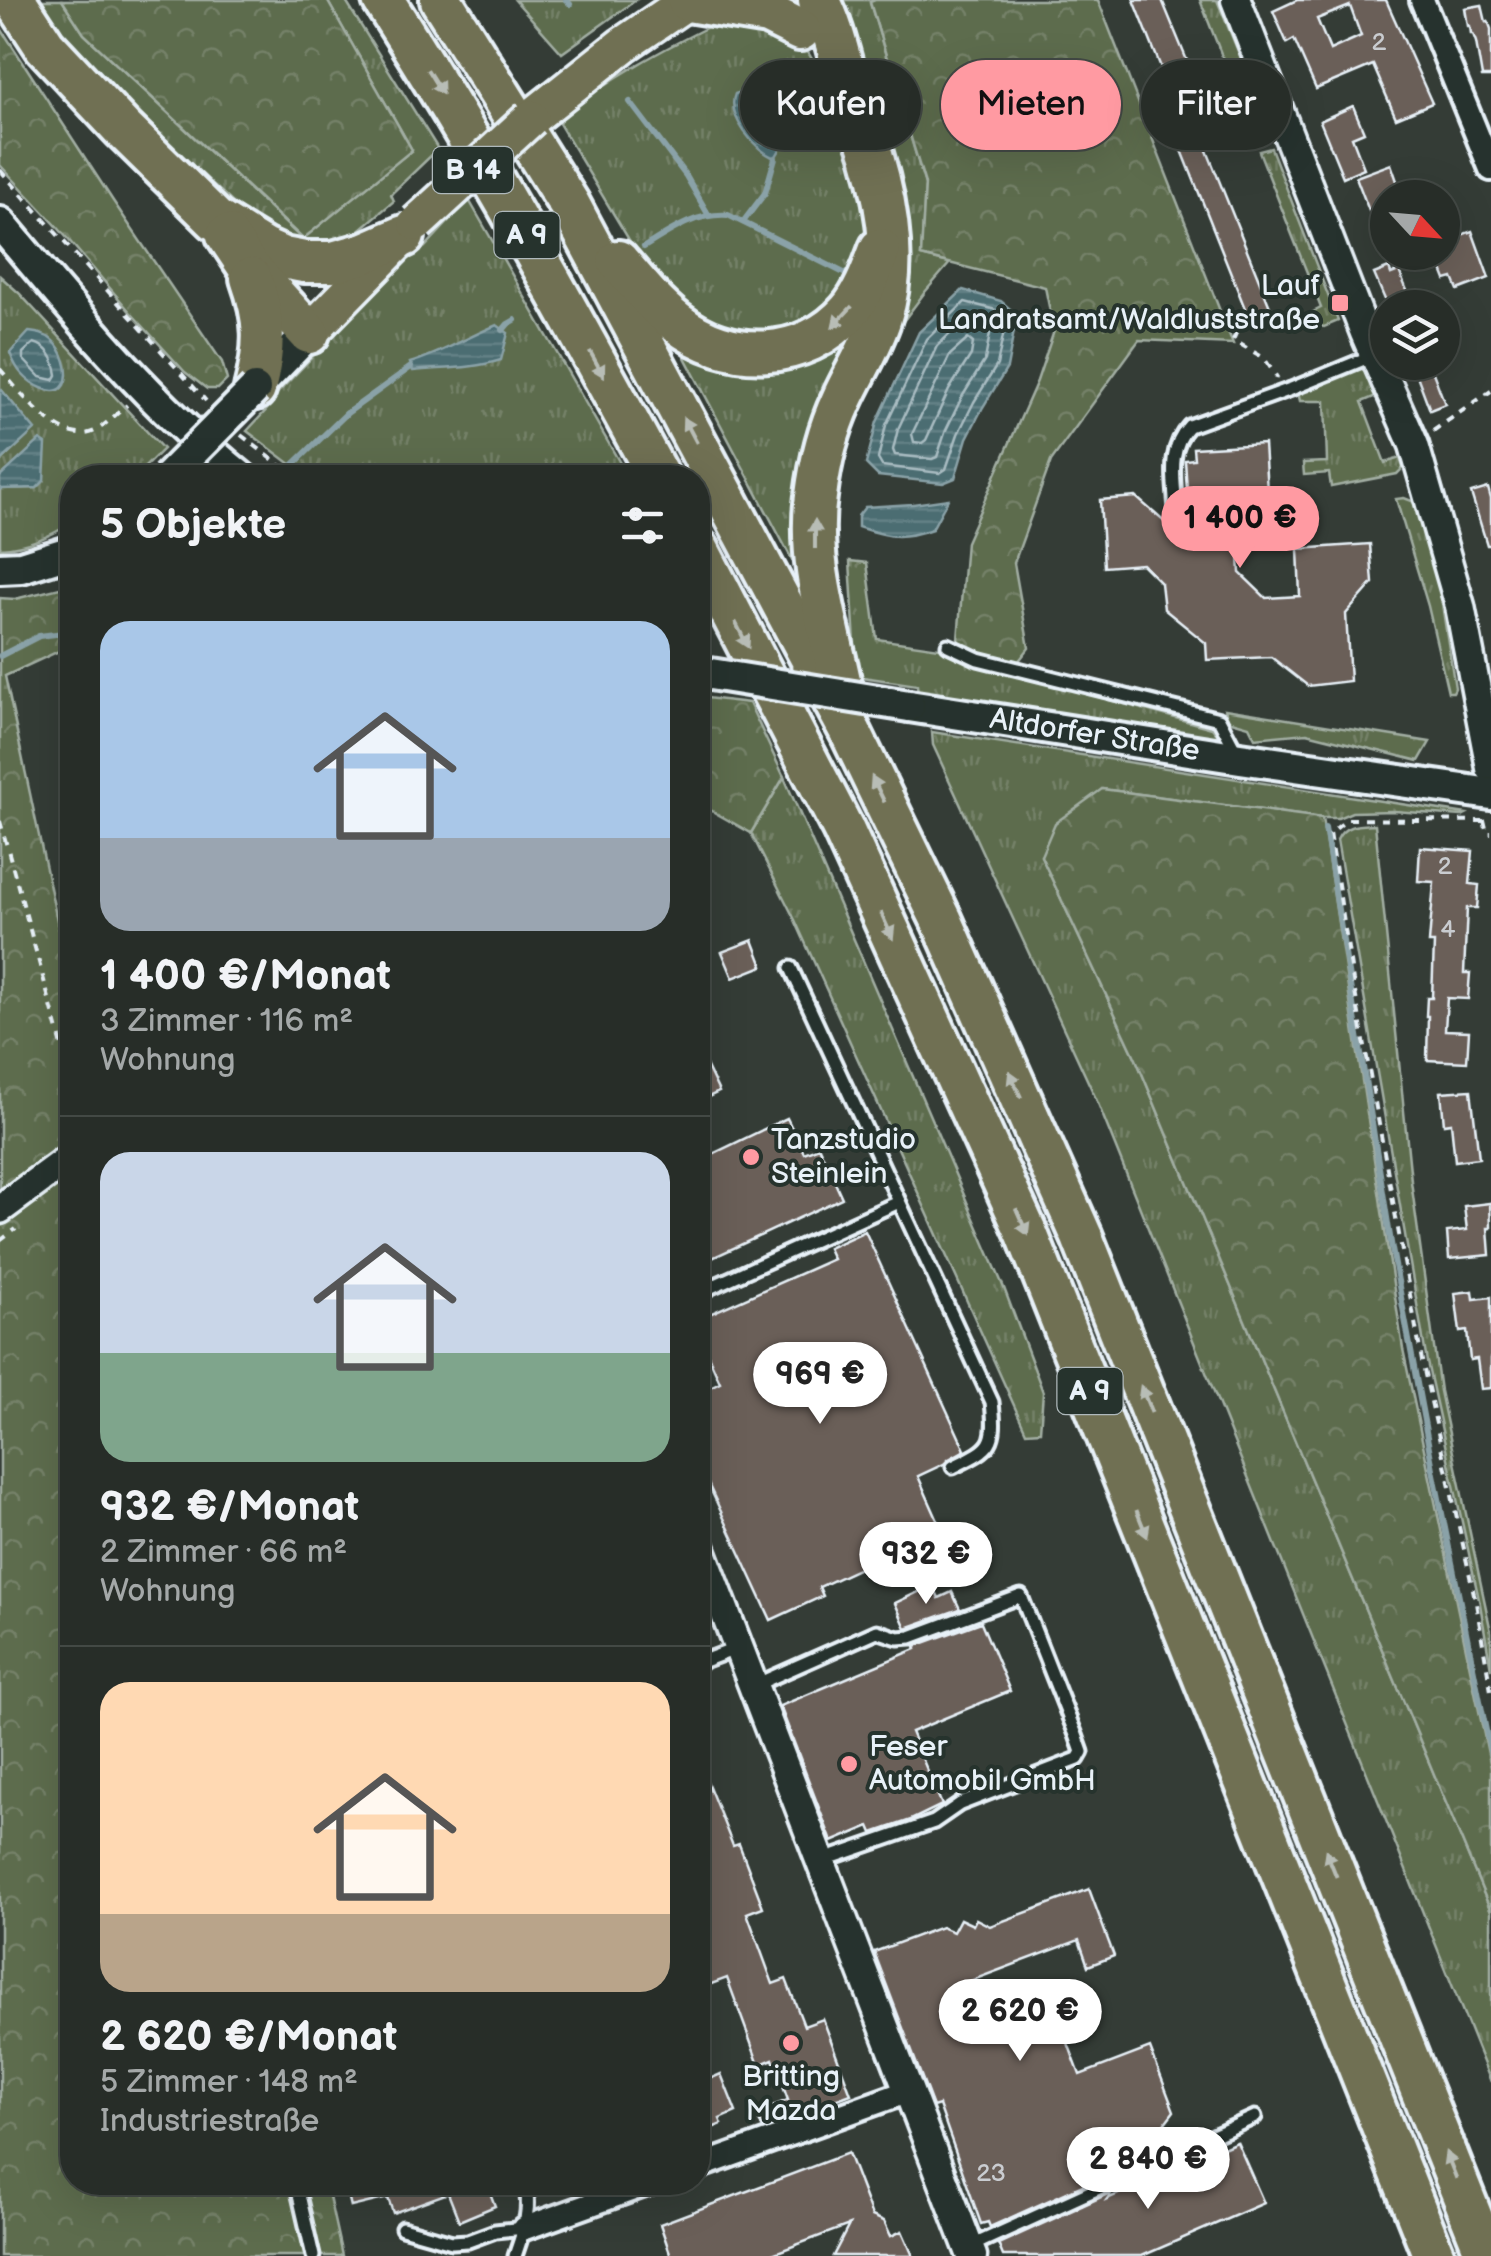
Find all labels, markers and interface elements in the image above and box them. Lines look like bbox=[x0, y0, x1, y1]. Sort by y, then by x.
house number: 2 bbox=[1372, 27, 1387, 58]
chip: Kaufen bbox=[740, 60, 921, 150]
chip: Mieten bbox=[941, 60, 1121, 150]
chip: Filter bbox=[1141, 60, 1291, 150]
one-way arrow bbox=[426, 68, 444, 96]
road number: B 14 bbox=[433, 147, 513, 193]
north arrow bbox=[1370, 180, 1460, 270]
map controls bbox=[1370, 180, 1460, 380]
road number: A 9 bbox=[494, 212, 560, 258]
place label: Lauf Landratsamt/Waldluststraße bbox=[938, 268, 1320, 338]
button: layers bbox=[1370, 290, 1460, 380]
marker: Lauf Landratsamt/Waldluststraße bbox=[1329, 292, 1351, 314]
one-way arrow bbox=[831, 304, 854, 328]
one-way arrow bbox=[588, 350, 606, 378]
one-way arrow bbox=[682, 416, 700, 444]
pin: 1 400 € bbox=[1148, 486, 1332, 571]
icon: filters bbox=[615, 498, 670, 553]
text: 1 400 € bbox=[1183, 499, 1297, 538]
text: 5 Objekte bbox=[100, 500, 286, 551]
one-way arrow bbox=[807, 517, 823, 549]
one-way arrow bbox=[734, 621, 751, 650]
icon: home bbox=[295, 686, 475, 866]
street label: Altdorfer Straße bbox=[987, 701, 1202, 769]
one-way arrow bbox=[870, 774, 887, 803]
house number: 2 bbox=[1438, 851, 1453, 882]
one-way arrow bbox=[879, 912, 896, 941]
house number: 4 bbox=[1440, 914, 1456, 945]
text: 1 400 €/Monat bbox=[100, 951, 391, 1002]
text: 3 Zimmer · 116 m² bbox=[100, 1002, 353, 1041]
text: Wohnung bbox=[100, 1041, 235, 1080]
one-way arrow bbox=[1007, 1069, 1023, 1099]
place label: Tanzstudio Steinlein bbox=[771, 1122, 916, 1192]
marker: Tanzstudio Steinlein bbox=[740, 1146, 762, 1168]
one-way arrow bbox=[1014, 1207, 1030, 1237]
icon: home bbox=[295, 1217, 475, 1397]
pin: 969 € bbox=[750, 1342, 890, 1427]
text: 969 € bbox=[775, 1355, 865, 1394]
road number: A 9 bbox=[1058, 1368, 1122, 1414]
one-way arrow bbox=[1138, 1384, 1154, 1414]
text: 932 €/Monat bbox=[100, 1482, 359, 1533]
one-way arrow bbox=[1135, 1509, 1151, 1539]
pin: 932 € bbox=[856, 1522, 996, 1607]
text: 2 Zimmer · 66 m² bbox=[100, 1533, 347, 1572]
text: 932 € bbox=[881, 1535, 971, 1574]
text: Wohnung bbox=[100, 1572, 235, 1611]
place label: Feser Automobil GmbH bbox=[869, 1729, 1096, 1799]
icon: home bbox=[295, 1747, 475, 1927]
marker: Feser Automobil GmbH bbox=[838, 1753, 860, 1775]
one-way arrow bbox=[1323, 1848, 1339, 1878]
pin: 2 620 € bbox=[928, 1979, 1112, 2064]
text: 2 620 € bbox=[961, 1992, 1079, 2031]
text: 2 620 €/Monat bbox=[100, 2012, 397, 2063]
marker: Britting Mazda bbox=[780, 2032, 802, 2054]
place label: Britting Mazda bbox=[742, 2059, 840, 2129]
text: 5 Zimmer · 148 m² bbox=[100, 2063, 358, 2102]
text: Industriestraße bbox=[100, 2102, 319, 2141]
pin: 2 840 € bbox=[1056, 2127, 1240, 2212]
text: 2 840 € bbox=[1089, 2140, 1207, 2179]
one-way arrow bbox=[1443, 2150, 1459, 2180]
house number: 23 bbox=[976, 2158, 1006, 2189]

